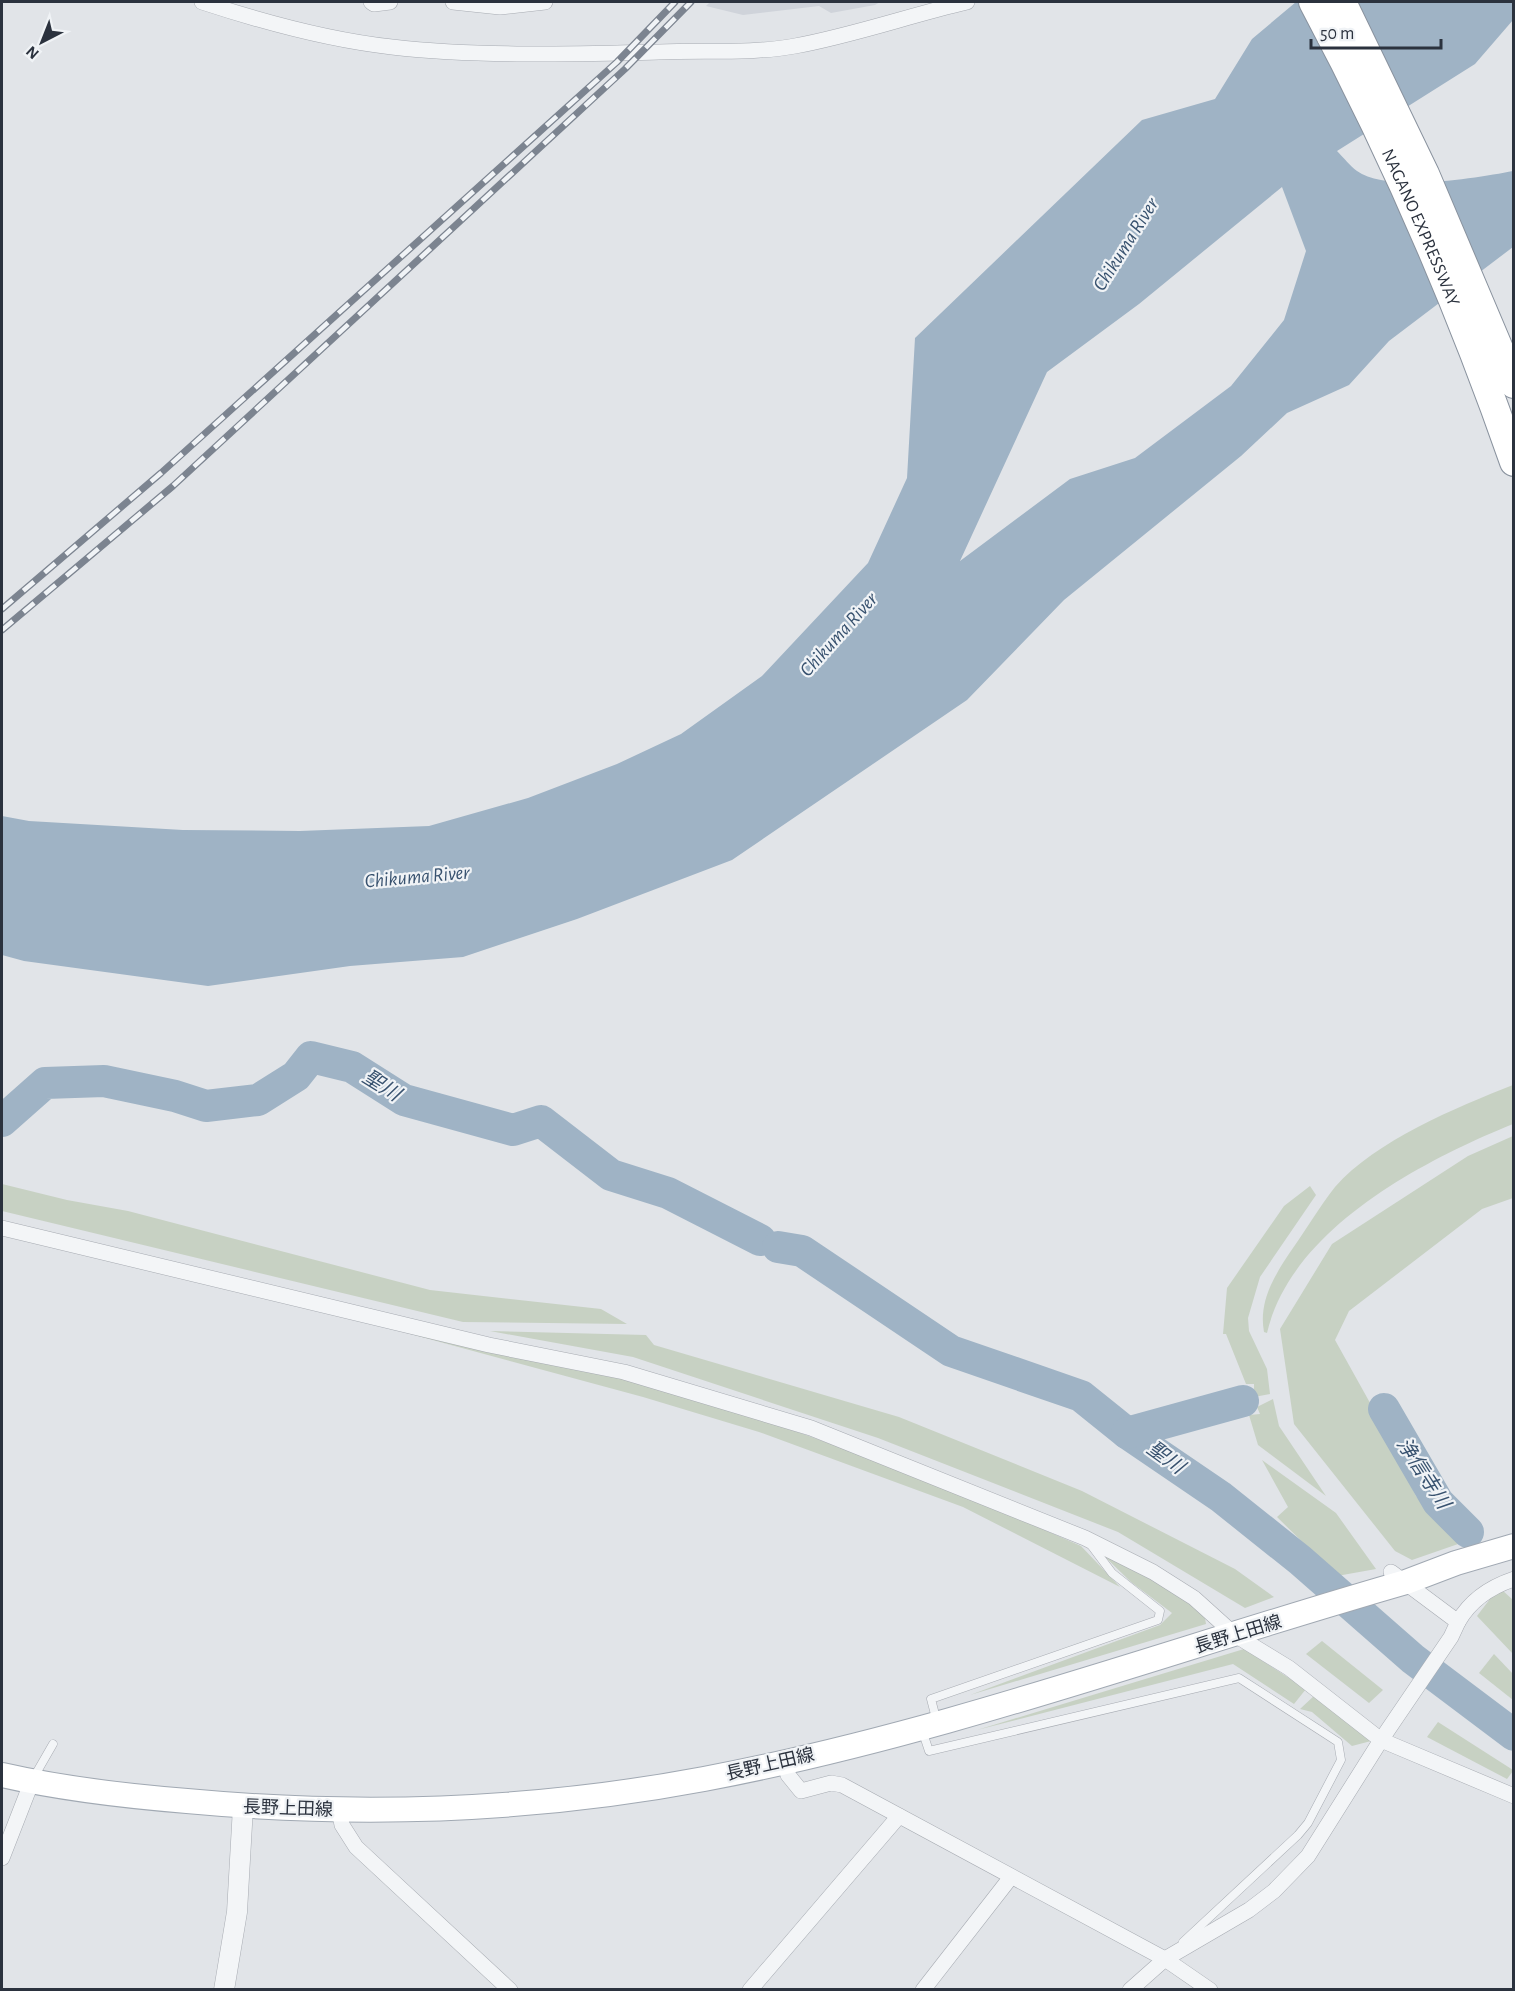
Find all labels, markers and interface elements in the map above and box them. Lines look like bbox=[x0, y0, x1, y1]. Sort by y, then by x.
north arrow bbox=[12, 12, 72, 72]
scale bar bbox=[1311, 12, 1442, 50]
text: 50 m bbox=[1320, 25, 1354, 43]
text: N bbox=[23, 43, 42, 62]
street label: NAGANO EXPRESSWAY bbox=[1378, 146, 1462, 309]
water label: Chikuma River bbox=[1089, 194, 1162, 294]
water label: Chikuma River bbox=[796, 588, 882, 680]
water label: Chikuma River bbox=[364, 862, 471, 892]
water label: 聖川 bbox=[359, 1066, 406, 1106]
water label: 浄信寺川 bbox=[1393, 1434, 1455, 1514]
water label: 聖川 bbox=[1143, 1437, 1190, 1479]
street label: 長野上田線 bbox=[1192, 1611, 1284, 1657]
street label: 長野上田線 bbox=[724, 1744, 816, 1784]
street label: 長野上田線 bbox=[243, 1796, 333, 1820]

